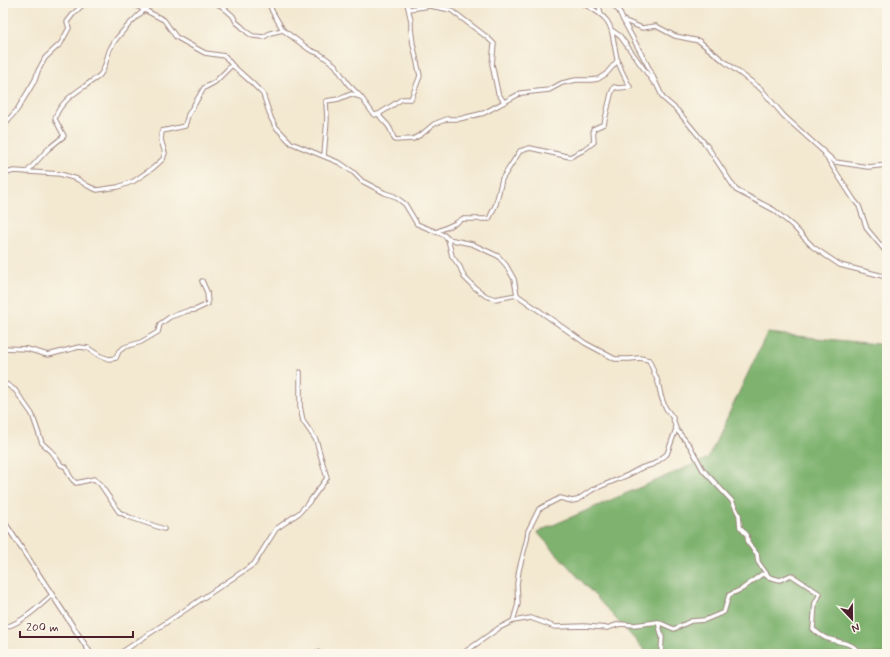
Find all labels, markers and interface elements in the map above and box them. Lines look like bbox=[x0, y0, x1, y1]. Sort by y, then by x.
north arrow bbox=[832, 599, 872, 639]
scale bar bbox=[20, 613, 133, 639]
text: N bbox=[849, 619, 861, 635]
text: 200 m bbox=[26, 620, 59, 636]

